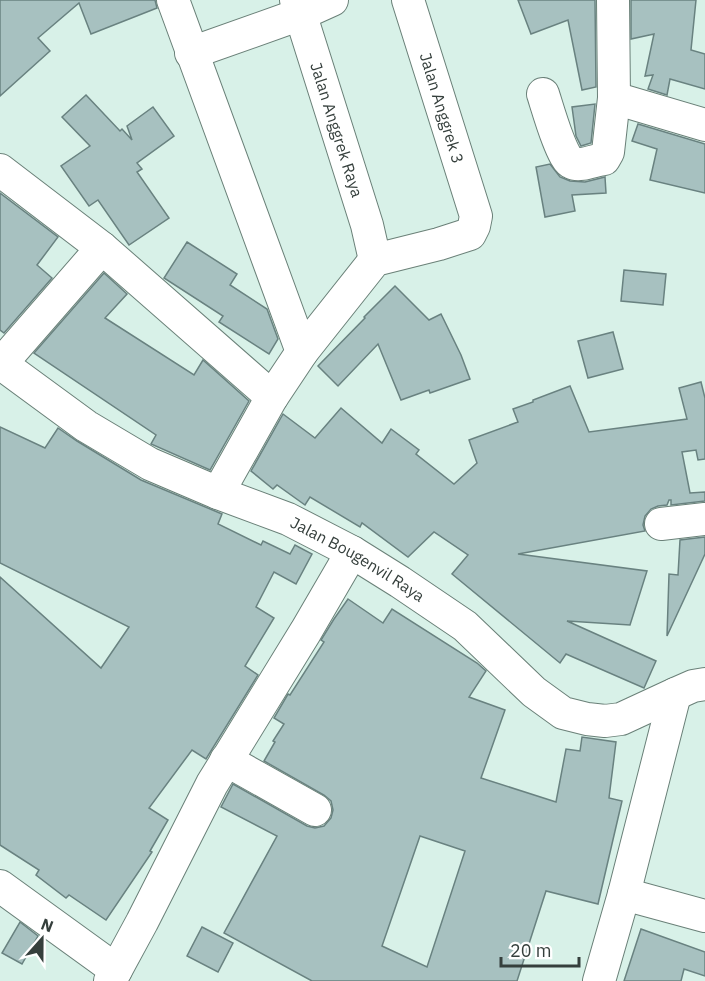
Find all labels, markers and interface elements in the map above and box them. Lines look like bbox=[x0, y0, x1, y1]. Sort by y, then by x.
street label: Jalan Anggrek 3 bbox=[416, 50, 468, 166]
street label: Jalan Anggrek Raya bbox=[306, 60, 368, 200]
street label: Jalan Bougenvil Raya bbox=[287, 512, 429, 606]
north arrow bbox=[12, 909, 72, 969]
text: N bbox=[38, 914, 56, 936]
scale bar bbox=[501, 930, 579, 968]
text: 20 m bbox=[510, 939, 552, 962]

